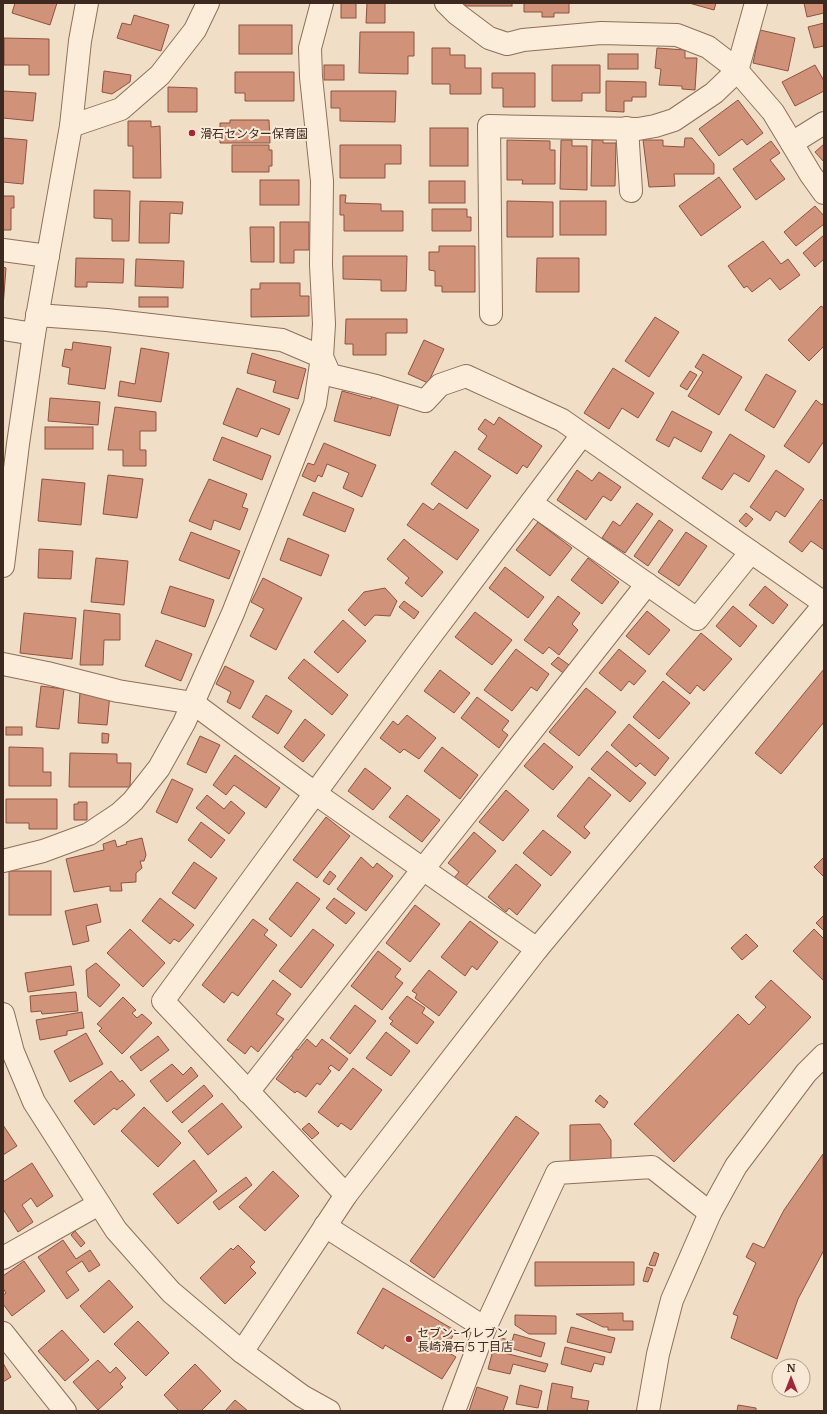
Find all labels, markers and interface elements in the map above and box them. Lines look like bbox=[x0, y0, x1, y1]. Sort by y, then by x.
place label: 滑石センター保育園 bbox=[200, 126, 308, 141]
marker: 滑石センター保育園 bbox=[187, 128, 197, 138]
place label: セブン-イレブン 長崎滑石５丁目店 bbox=[417, 1325, 513, 1354]
marker: セブン-イレブン 長崎滑石５丁目店 bbox=[404, 1334, 414, 1344]
north arrow bbox=[771, 1358, 811, 1398]
text: N bbox=[787, 1361, 796, 1375]

